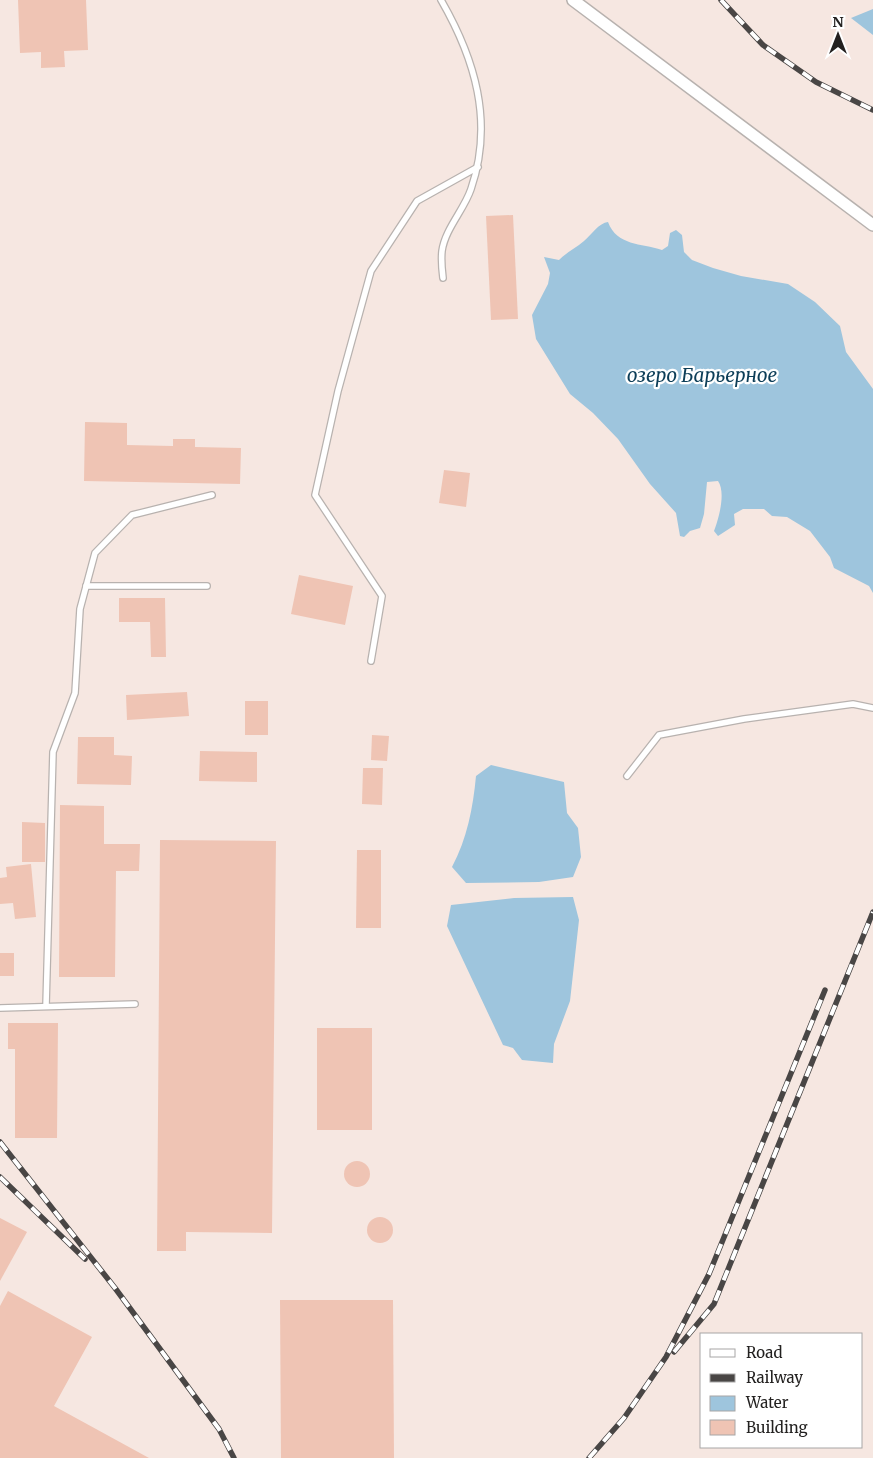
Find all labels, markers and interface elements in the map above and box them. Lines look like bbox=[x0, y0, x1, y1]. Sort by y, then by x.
north arrow bbox=[813, 10, 863, 60]
text: N bbox=[832, 13, 844, 31]
water label: озеро Барьерное bbox=[627, 363, 778, 387]
legend bbox=[700, 1333, 863, 1448]
text: Road bbox=[746, 1343, 782, 1362]
text: Railway bbox=[746, 1368, 803, 1387]
text: Water bbox=[745, 1393, 789, 1412]
text: Building bbox=[746, 1418, 808, 1437]

